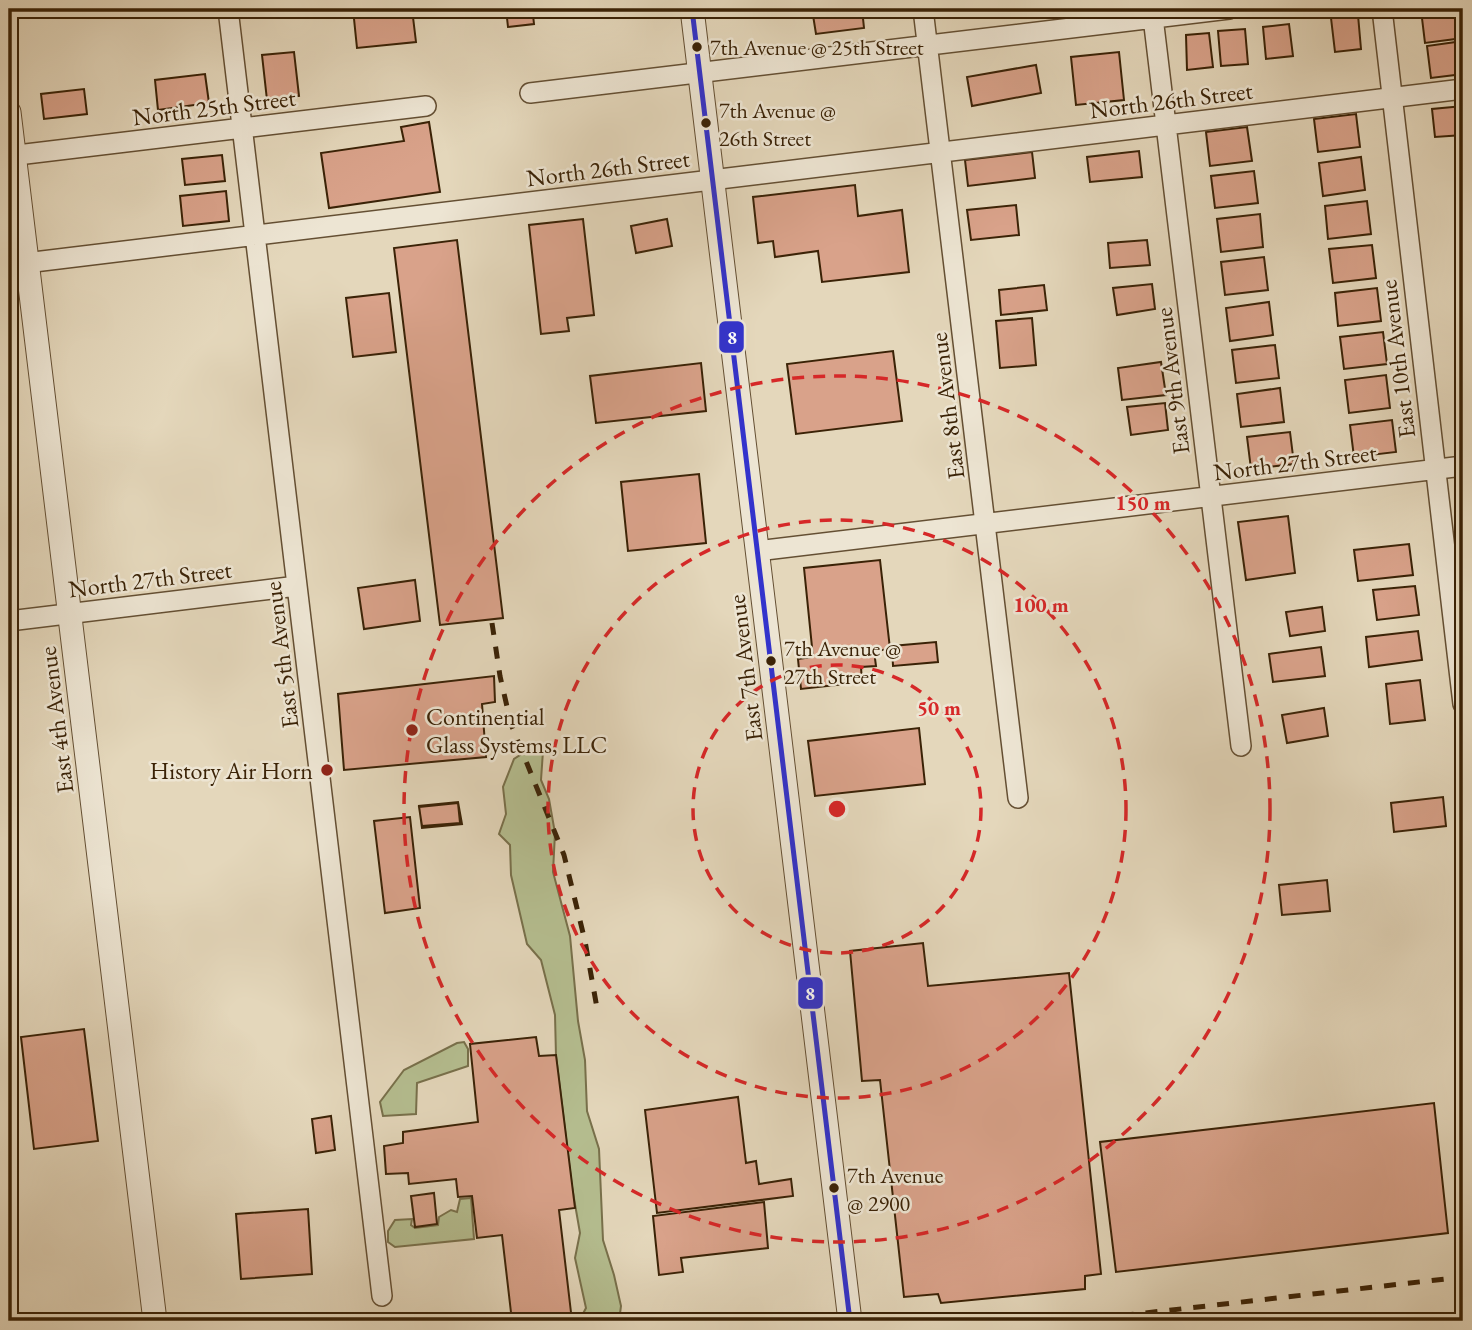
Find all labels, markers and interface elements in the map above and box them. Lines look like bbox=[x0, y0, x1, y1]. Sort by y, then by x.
place label: 7th Avenue @ 25th Street bbox=[710, 33, 924, 62]
marker: 7th Avenue @ 25th Street bbox=[690, 40, 704, 54]
street label: North 26th Street bbox=[1088, 75, 1255, 125]
street label: North 25th Street bbox=[131, 82, 298, 132]
place label: 7th Avenue @ 26th Street bbox=[719, 96, 836, 153]
marker: 7th Avenue @ 26th Street bbox=[699, 116, 713, 130]
street label: North 26th Street bbox=[525, 143, 692, 193]
street label: East 10th Avenue bbox=[1372, 278, 1422, 440]
street label: East 9th Avenue bbox=[1148, 306, 1196, 456]
line badge: 8 bbox=[718, 320, 745, 354]
text: 8 bbox=[727, 325, 737, 350]
street label: East 8th Avenue bbox=[923, 331, 971, 481]
street label: North 27th Street bbox=[1212, 437, 1379, 487]
text: 150 m bbox=[1115, 489, 1171, 516]
street label: North 27th Street bbox=[67, 554, 234, 604]
street label: East 5th Avenue bbox=[257, 580, 305, 730]
text: 100 m bbox=[1013, 591, 1069, 618]
street label: East 7th Avenue bbox=[721, 593, 769, 743]
place label: 7th Avenue @ 27th Street bbox=[784, 634, 901, 691]
street label: East 4th Avenue bbox=[32, 645, 80, 795]
marker: 7th Avenue @ 27th Street bbox=[764, 654, 778, 668]
text: 50 m bbox=[917, 694, 961, 721]
place label: Continential Glass Systems, LLC bbox=[426, 701, 607, 760]
marker: Continential Glass Systems, LLC bbox=[404, 722, 420, 738]
place label: History Air Horn bbox=[150, 755, 313, 786]
marker: History Air Horn bbox=[319, 762, 335, 778]
centre of rings bbox=[825, 797, 849, 821]
line badge: 8 bbox=[797, 976, 824, 1010]
text: 8 bbox=[805, 981, 815, 1006]
place label: 7th Avenue @ 2900 bbox=[847, 1161, 944, 1218]
marker: 7th Avenue @ 2900 bbox=[827, 1181, 841, 1195]

